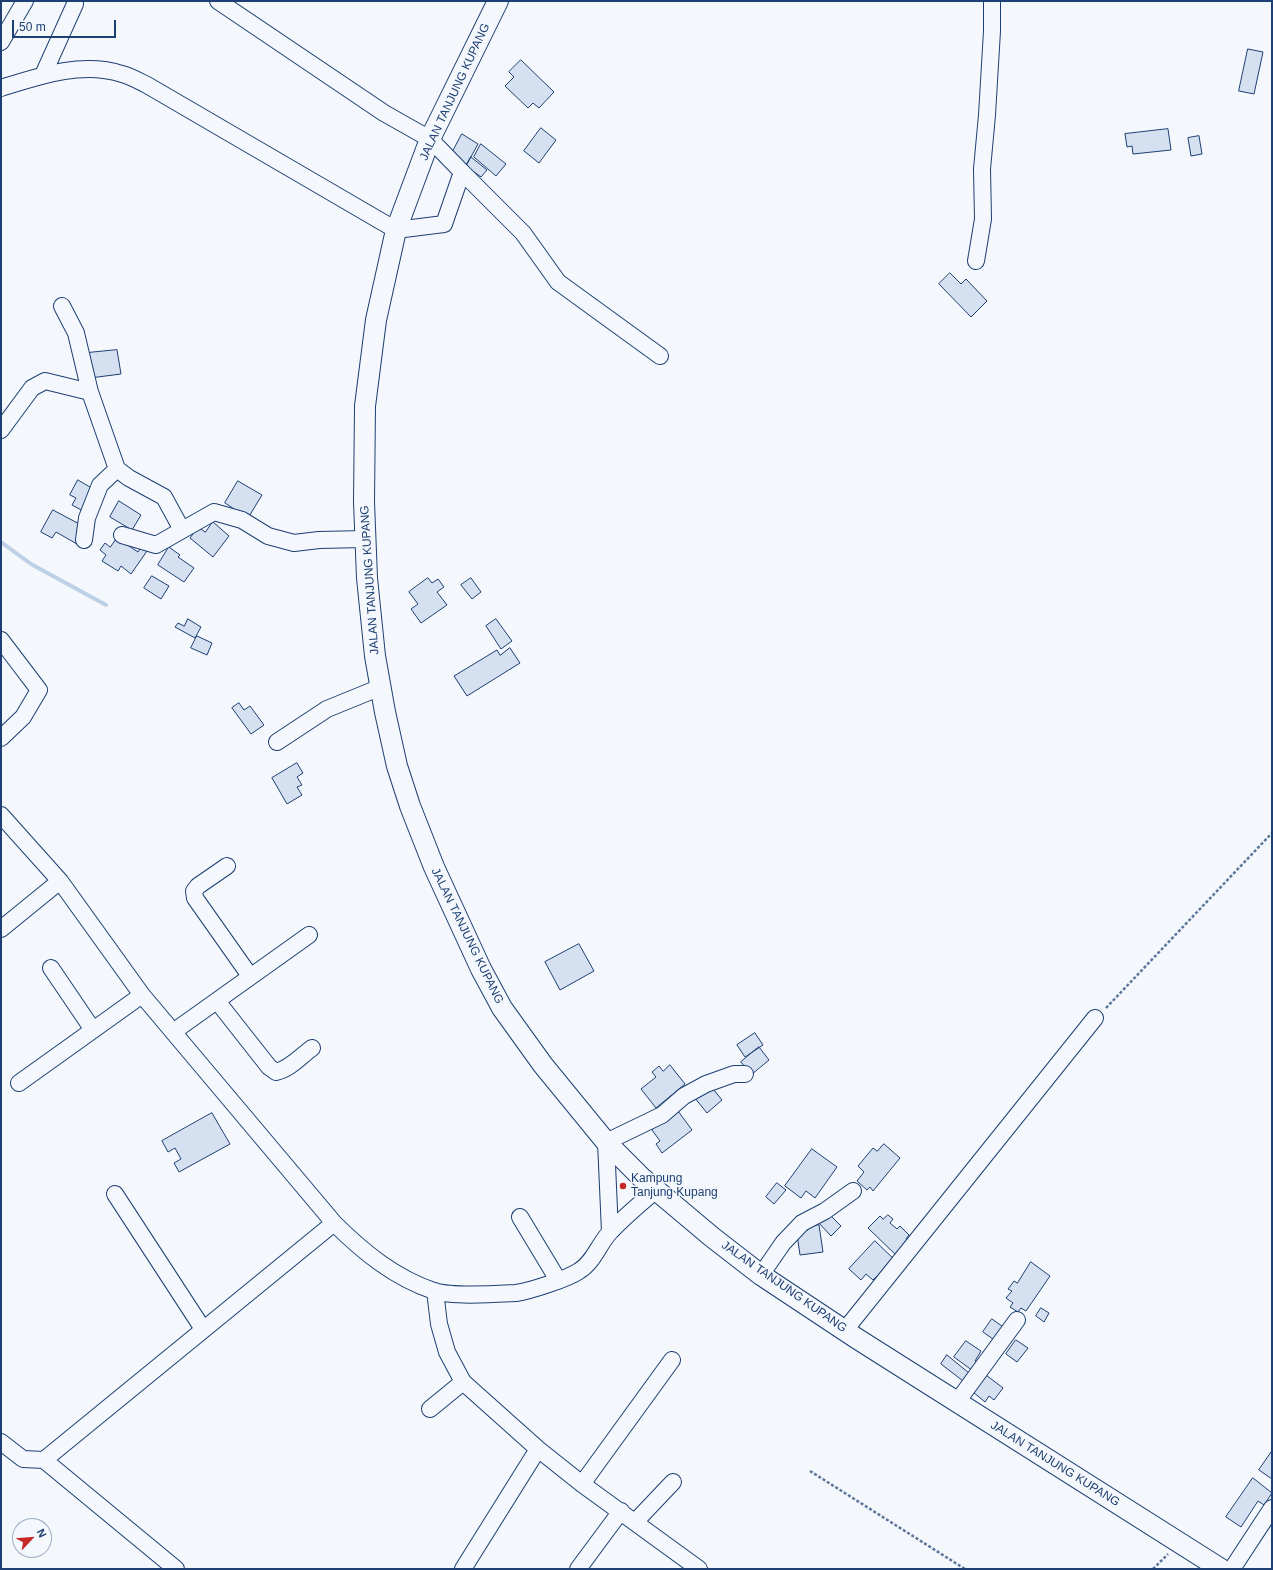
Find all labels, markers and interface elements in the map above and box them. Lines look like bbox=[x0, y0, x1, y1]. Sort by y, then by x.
scale bar bbox=[14, 12, 118, 38]
text: 50 m bbox=[19, 20, 46, 34]
street label: JALAN TANJUNG KUPANG bbox=[417, 21, 493, 163]
street label: JALAN TANJUNG KUPANG bbox=[358, 505, 382, 655]
street label: JALAN TANJUNG KUPANG bbox=[428, 866, 506, 1006]
place label: Kampung Tanjung Kupang bbox=[631, 1172, 718, 1200]
marker: Kampung Tanjung Kupang bbox=[618, 1181, 628, 1191]
street label: JALAN TANJUNG KUPANG bbox=[719, 1238, 849, 1336]
street label: JALAN TANJUNG KUPANG bbox=[988, 1418, 1122, 1510]
north arrow bbox=[12, 1518, 52, 1558]
text: N bbox=[35, 1527, 49, 1539]

